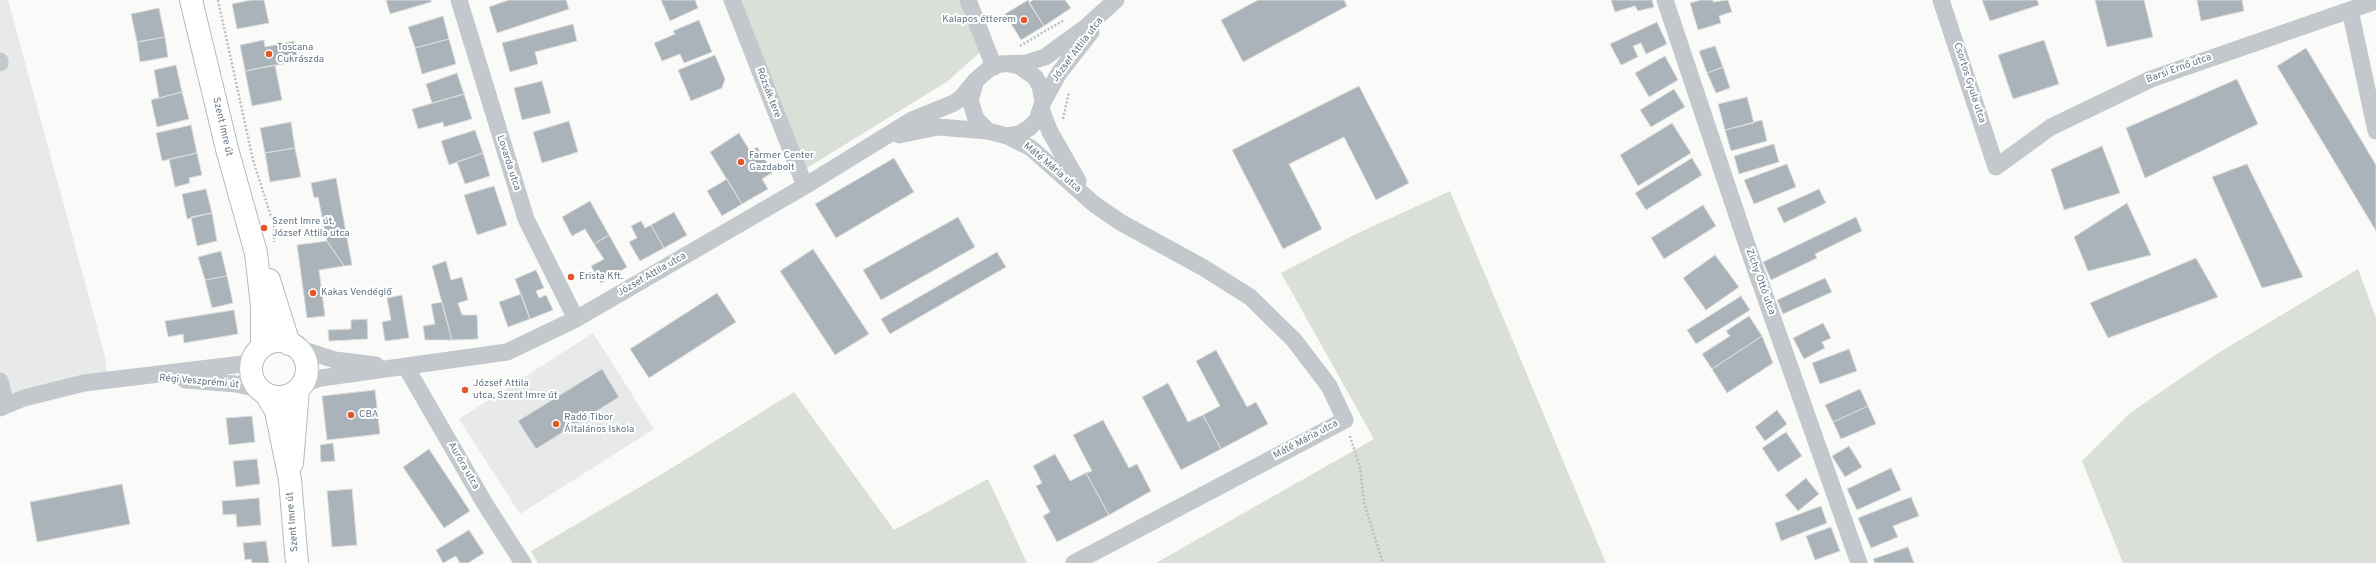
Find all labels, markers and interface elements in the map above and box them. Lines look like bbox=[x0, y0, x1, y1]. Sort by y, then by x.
place label: Kalapos étterem bbox=[942, 14, 1016, 26]
marker: Kalapos étterem bbox=[1019, 15, 1029, 25]
street label: József Attila utca bbox=[1050, 15, 1106, 85]
street label: Csortos Gyula utca bbox=[1950, 41, 1988, 125]
place label: Toscana Cukrászda bbox=[277, 42, 324, 66]
marker: Toscana Cukrászda bbox=[264, 49, 274, 59]
street label: Barsi Ernő utca bbox=[2145, 52, 2213, 86]
street label: Rózsák tere bbox=[753, 66, 783, 120]
street label: Szent Imre út bbox=[209, 96, 235, 158]
street label: Lovarda utca bbox=[493, 134, 523, 192]
street label: Máté Mária utca bbox=[1021, 140, 1083, 196]
place label: Farmer Center Gazdabolt bbox=[749, 150, 814, 174]
marker: Farmer Center Gazdabolt bbox=[736, 157, 746, 167]
place label: Szent Imre út, József Attila utca bbox=[272, 216, 350, 240]
marker: Szent Imre út, József Attila utca bbox=[259, 223, 269, 233]
street label: Zichy Ottó utca bbox=[1743, 247, 1777, 317]
street label: József Attila utca bbox=[615, 250, 689, 300]
place label: Erista Kft. bbox=[579, 271, 623, 283]
marker: Erista Kft. bbox=[566, 272, 576, 282]
place label: Kakas Vendéglő bbox=[321, 287, 392, 299]
marker: Kakas Vendéglő bbox=[308, 288, 318, 298]
street label: Régi Veszprémi út bbox=[159, 373, 239, 391]
place label: József Attila utca, Szent Imre út bbox=[473, 378, 558, 402]
marker: József Attila utca, Szent Imre út bbox=[460, 385, 470, 395]
place label: CBA bbox=[359, 409, 378, 421]
marker: CBA bbox=[346, 410, 356, 420]
place label: Radó Tibor Általános Iskola bbox=[564, 412, 634, 436]
street label: Máté Mária utca bbox=[1272, 418, 1340, 462]
marker: Radó Tibor Általános Iskola bbox=[551, 419, 561, 429]
street label: Auróra utca bbox=[445, 440, 481, 492]
street label: Szent Imre út bbox=[284, 491, 302, 553]

